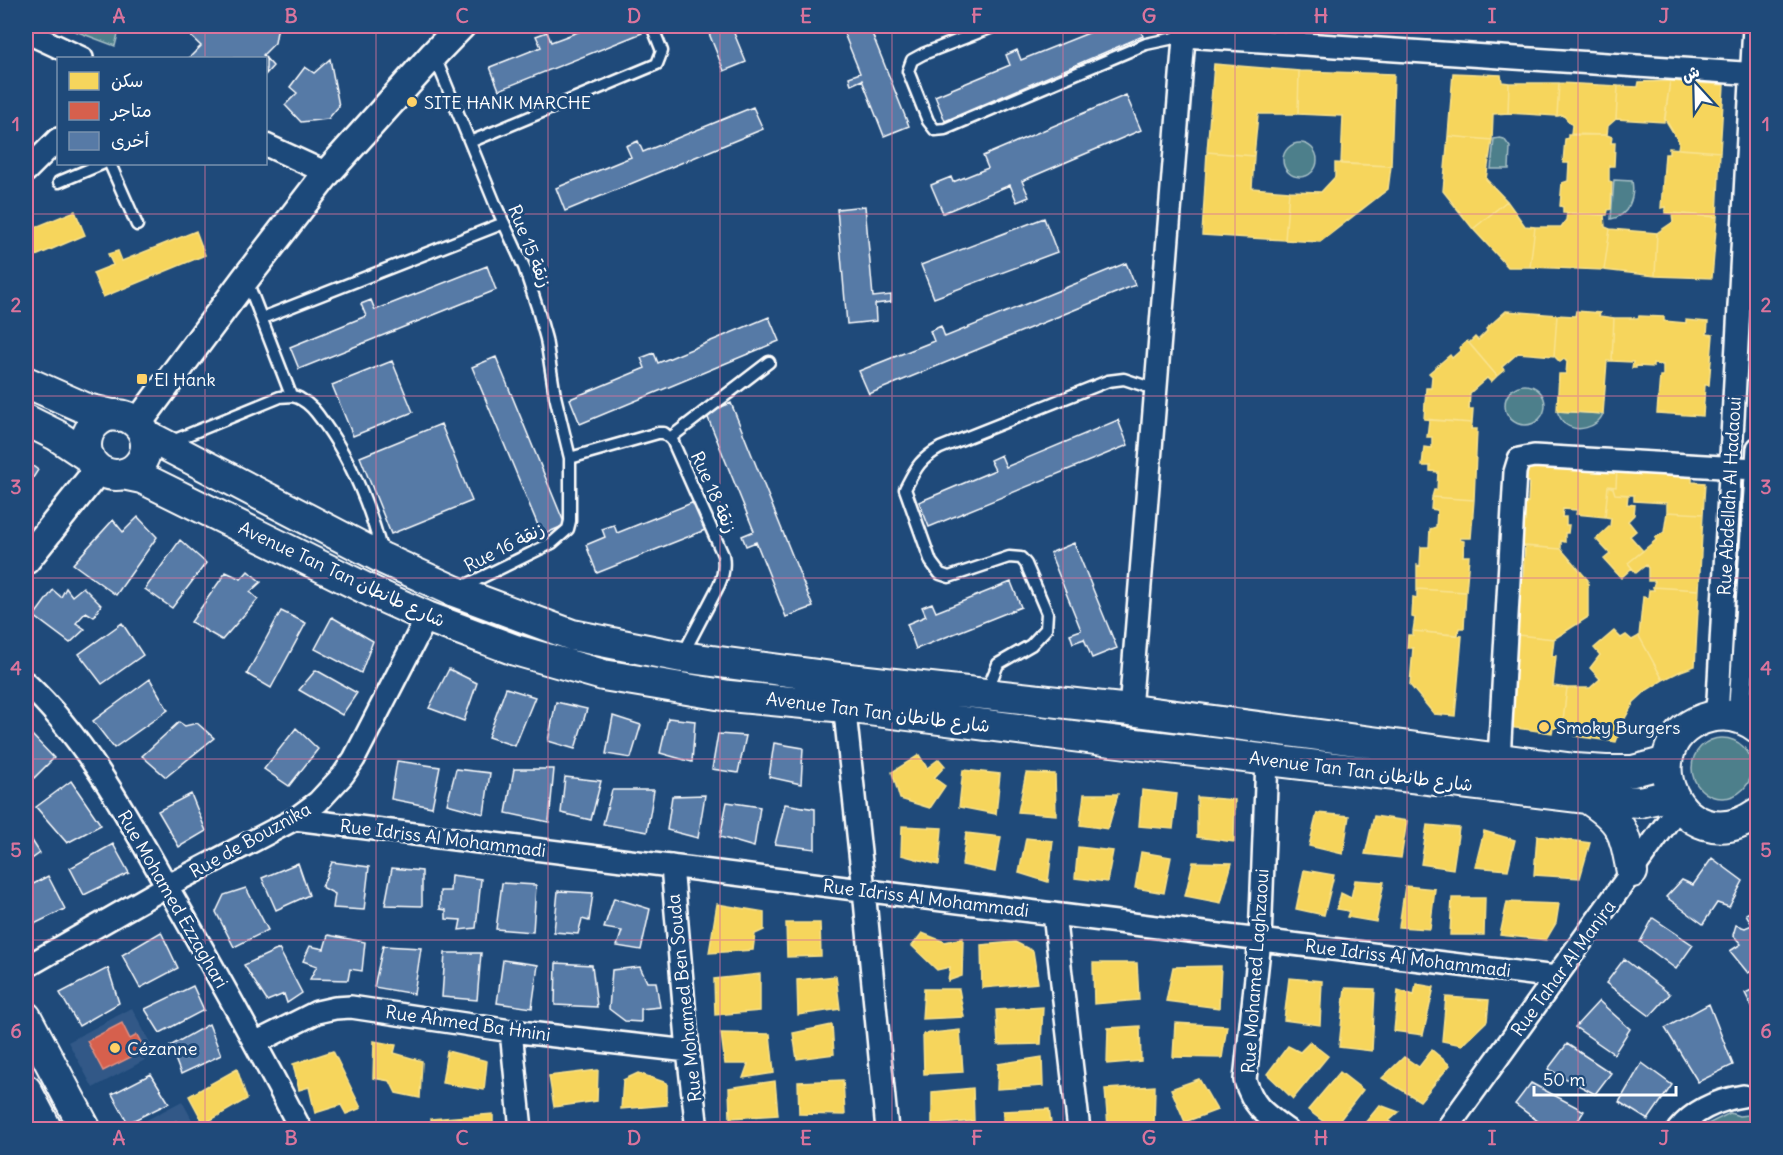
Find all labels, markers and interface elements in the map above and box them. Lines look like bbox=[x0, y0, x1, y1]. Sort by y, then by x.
text: A bbox=[113, 3, 126, 28]
text: B bbox=[284, 3, 298, 28]
text: C bbox=[455, 3, 469, 28]
text: D bbox=[627, 3, 641, 28]
text: E bbox=[800, 3, 812, 28]
text: F bbox=[971, 3, 983, 28]
text: G bbox=[1142, 3, 1156, 28]
text: H bbox=[1314, 3, 1328, 28]
text: I bbox=[1488, 3, 1497, 28]
text: J bbox=[1659, 3, 1670, 28]
legend bbox=[57, 57, 267, 165]
north arrow bbox=[1666, 57, 1726, 117]
text: ش bbox=[1678, 61, 1702, 86]
text: سكن bbox=[111, 69, 143, 92]
place label: SITE HANK MARCHE bbox=[424, 91, 591, 114]
marker: SITE HANK MARCHE bbox=[405, 95, 419, 109]
text: متاجر bbox=[109, 99, 152, 122]
text: 1 bbox=[12, 111, 20, 136]
text: 1 bbox=[1762, 111, 1770, 136]
text: أخرى bbox=[111, 129, 149, 152]
street label: Rue 15 زنقة bbox=[503, 201, 557, 291]
text: 2 bbox=[11, 292, 22, 317]
text: 2 bbox=[1761, 292, 1772, 317]
place label: El Hank bbox=[154, 368, 216, 391]
marker: El Hank bbox=[135, 372, 149, 386]
street label: Rue Abdellah Al Hadaoui bbox=[1712, 396, 1746, 596]
street label: Rue 18 زنقة bbox=[686, 448, 742, 536]
text: 3 bbox=[10, 474, 22, 499]
text: 3 bbox=[1760, 474, 1772, 499]
street label: Avenue Tan Tan شارع طانطان bbox=[235, 516, 449, 633]
street label: Rue 16 زنقة bbox=[460, 517, 548, 577]
text: 4 bbox=[10, 655, 22, 680]
text: 4 bbox=[1760, 655, 1772, 680]
street label: Avenue Tan Tan شارع طانطان bbox=[765, 687, 991, 738]
place label: Smoky Burgers bbox=[1556, 716, 1680, 739]
marker: Smoky Burgers bbox=[1537, 720, 1551, 734]
street label: Avenue Tan Tan شارع طانطان bbox=[1248, 746, 1474, 797]
street label: Rue de Bouznika bbox=[185, 797, 315, 883]
street label: Rue Mohamed Ezzaghari bbox=[113, 806, 233, 992]
street label: Rue Idriss Al Mohammadi bbox=[339, 814, 547, 862]
text: 5 bbox=[10, 837, 22, 862]
text: 5 bbox=[1760, 837, 1772, 862]
street label: Rue Mohamed Laghzaoui bbox=[1236, 868, 1274, 1074]
street label: Rue Idriss Al Mohammadi bbox=[822, 874, 1030, 922]
street label: Rue Mohamed Ben Souda bbox=[662, 893, 706, 1103]
street label: Rue Tahar Al Manjra bbox=[1506, 895, 1620, 1041]
street label: Rue Idriss Al Mohammadi bbox=[1304, 934, 1512, 982]
street label: Rue Ahmed Ba Hnini bbox=[384, 1000, 552, 1046]
text: 6 bbox=[10, 1018, 22, 1043]
text: 6 bbox=[1760, 1018, 1772, 1043]
place label: Cézanne bbox=[127, 1037, 197, 1060]
marker: Cézanne bbox=[108, 1041, 122, 1055]
scale bar bbox=[1534, 1059, 1676, 1097]
text: 50 m bbox=[1543, 1068, 1585, 1091]
text: A bbox=[113, 1125, 126, 1150]
text: B bbox=[284, 1125, 298, 1150]
text: C bbox=[455, 1125, 469, 1150]
text: D bbox=[627, 1125, 641, 1150]
text: E bbox=[800, 1125, 812, 1150]
text: F bbox=[971, 1125, 983, 1150]
text: G bbox=[1142, 1125, 1156, 1150]
text: H bbox=[1314, 1125, 1328, 1150]
text: I bbox=[1488, 1125, 1497, 1150]
text: J bbox=[1659, 1125, 1670, 1150]

